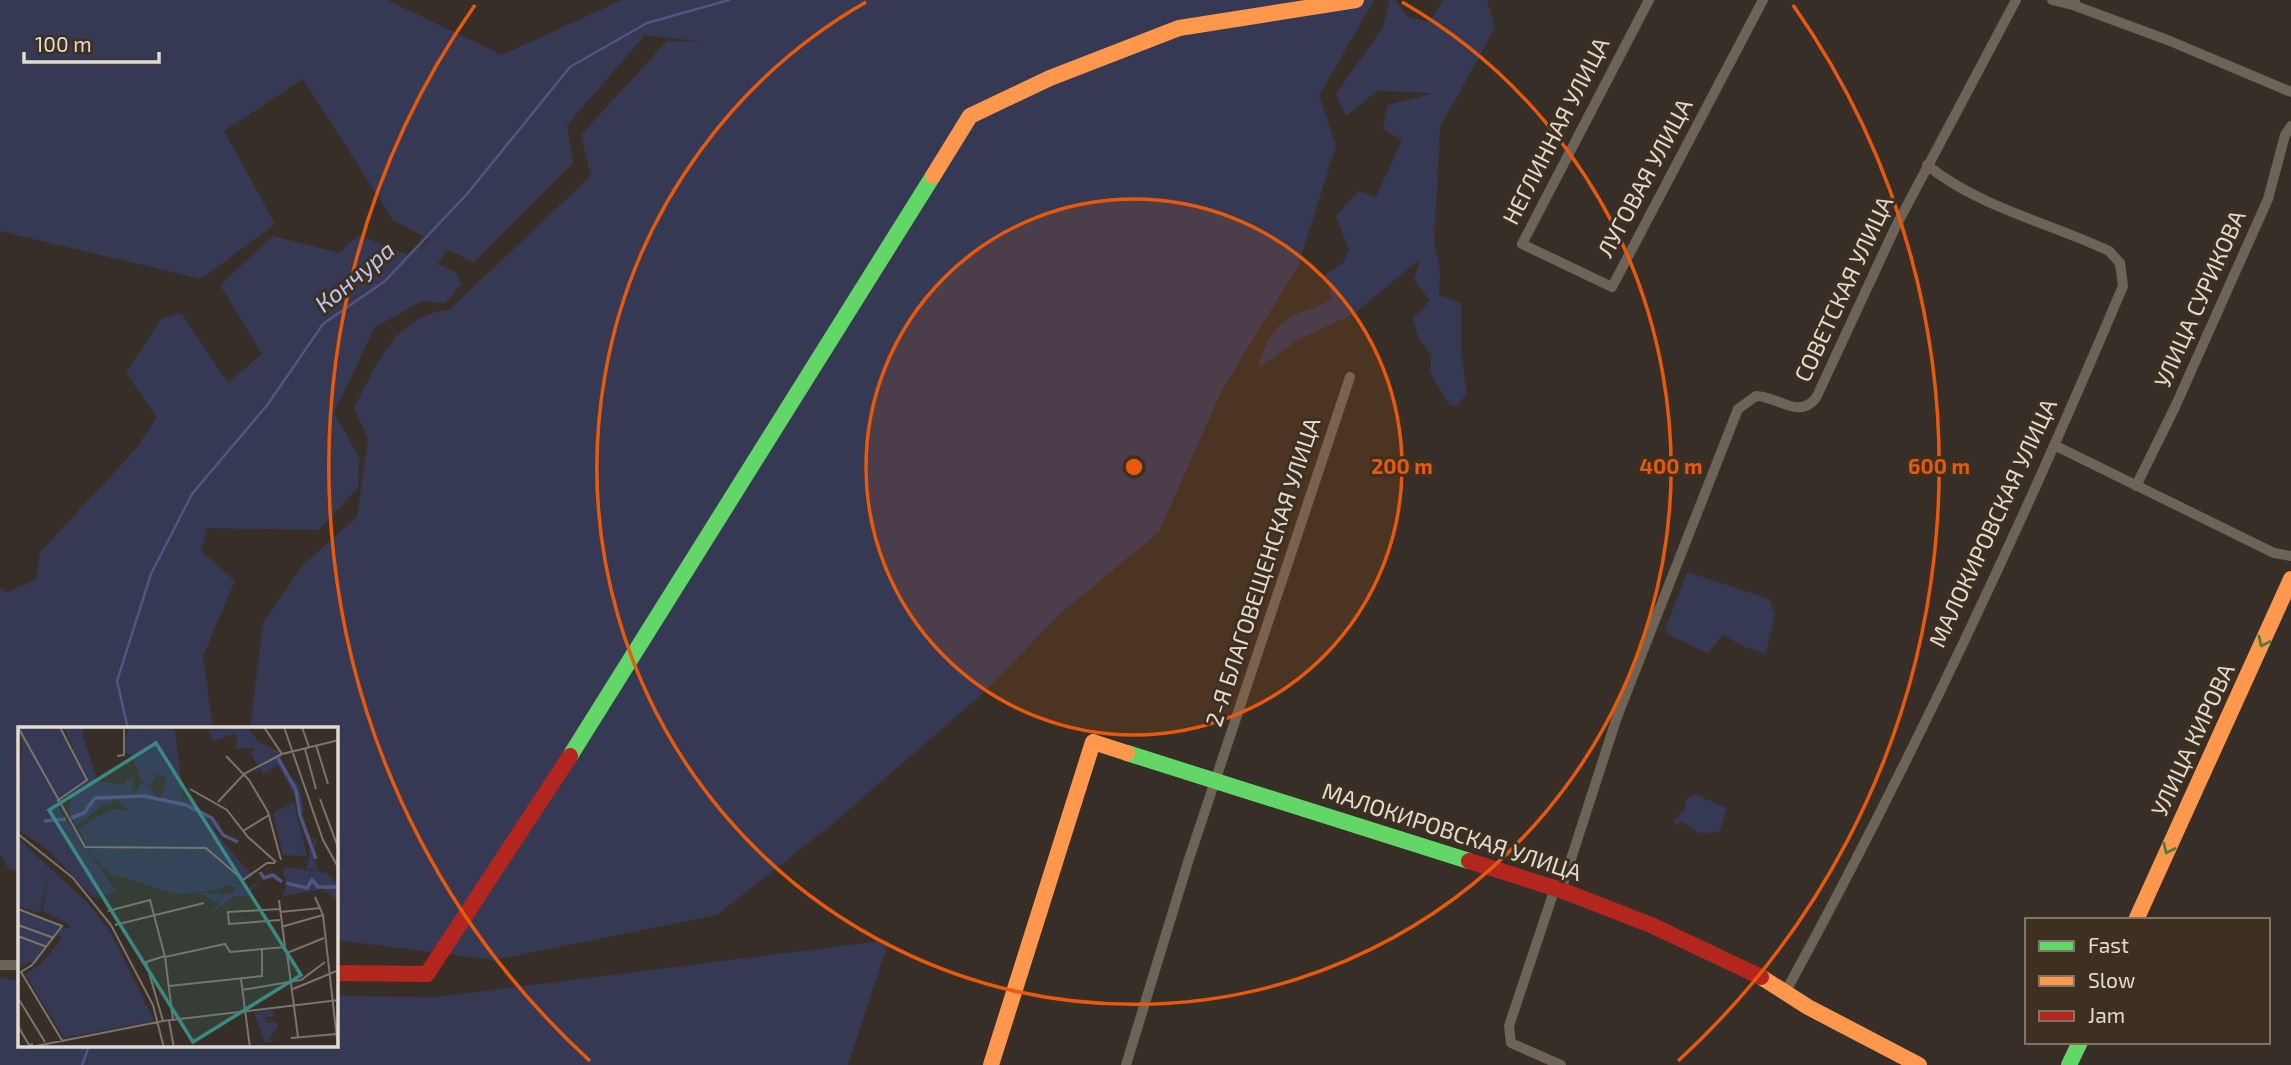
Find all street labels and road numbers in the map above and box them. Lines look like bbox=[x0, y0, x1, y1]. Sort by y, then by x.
street label: НЕГЛИННАЯ УЛИЦА bbox=[1496, 32, 1615, 229]
street label: ЛУГОВАЯ УЛИЦА bbox=[1591, 93, 1698, 262]
street label: СОВЕТСКАЯ УЛИЦА bbox=[1788, 191, 1899, 386]
street label: УЛИЦА СУРИКОВА bbox=[2147, 205, 2251, 392]
street label: МАЛОКИРОВСКАЯ УЛИЦА bbox=[1922, 393, 2062, 651]
street label: 2-Я БЛАГОВЕЩЕНСКАЯ УЛИЦА bbox=[1199, 413, 1326, 730]
street label: УЛИЦА КИРОВА bbox=[2144, 658, 2240, 820]
street label: МАЛОКИРОВСКАЯ УЛИЦА bbox=[1319, 776, 1586, 886]

